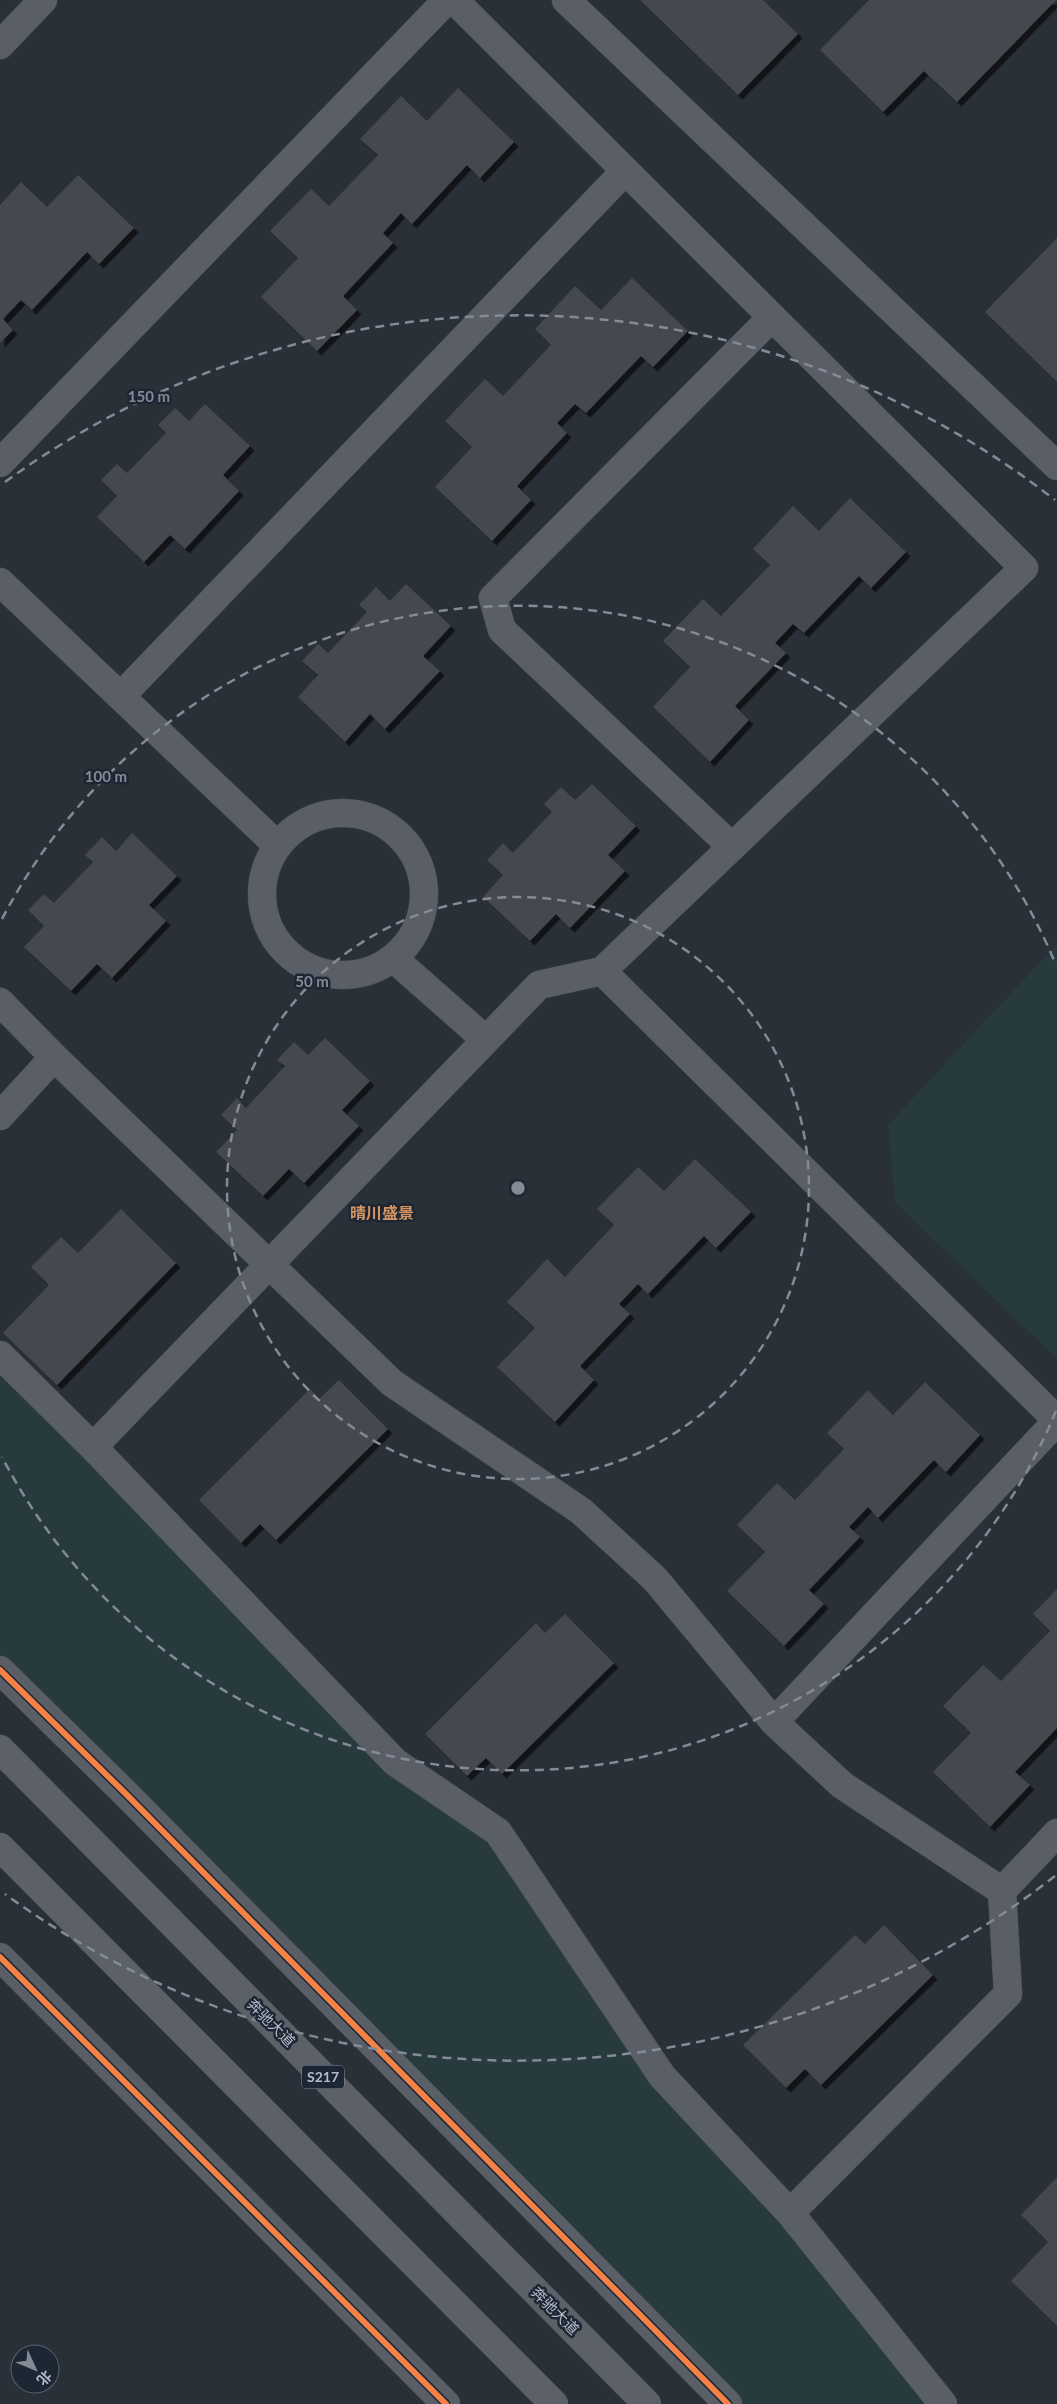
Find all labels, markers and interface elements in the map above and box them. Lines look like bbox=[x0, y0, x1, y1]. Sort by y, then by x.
text: 150 m bbox=[128, 387, 170, 405]
text: 100 m bbox=[85, 767, 127, 785]
text: 50 m bbox=[295, 972, 329, 990]
centre of rings bbox=[509, 1179, 527, 1197]
district label: 晴川盛景 bbox=[350, 1203, 414, 1222]
street label: 奔驰大道 bbox=[244, 1995, 299, 2050]
road number: S217 bbox=[302, 2066, 344, 2088]
street label: 奔驰大道 bbox=[528, 2283, 583, 2338]
north arrow bbox=[10, 2344, 60, 2394]
text: 北 bbox=[34, 2367, 56, 2389]

